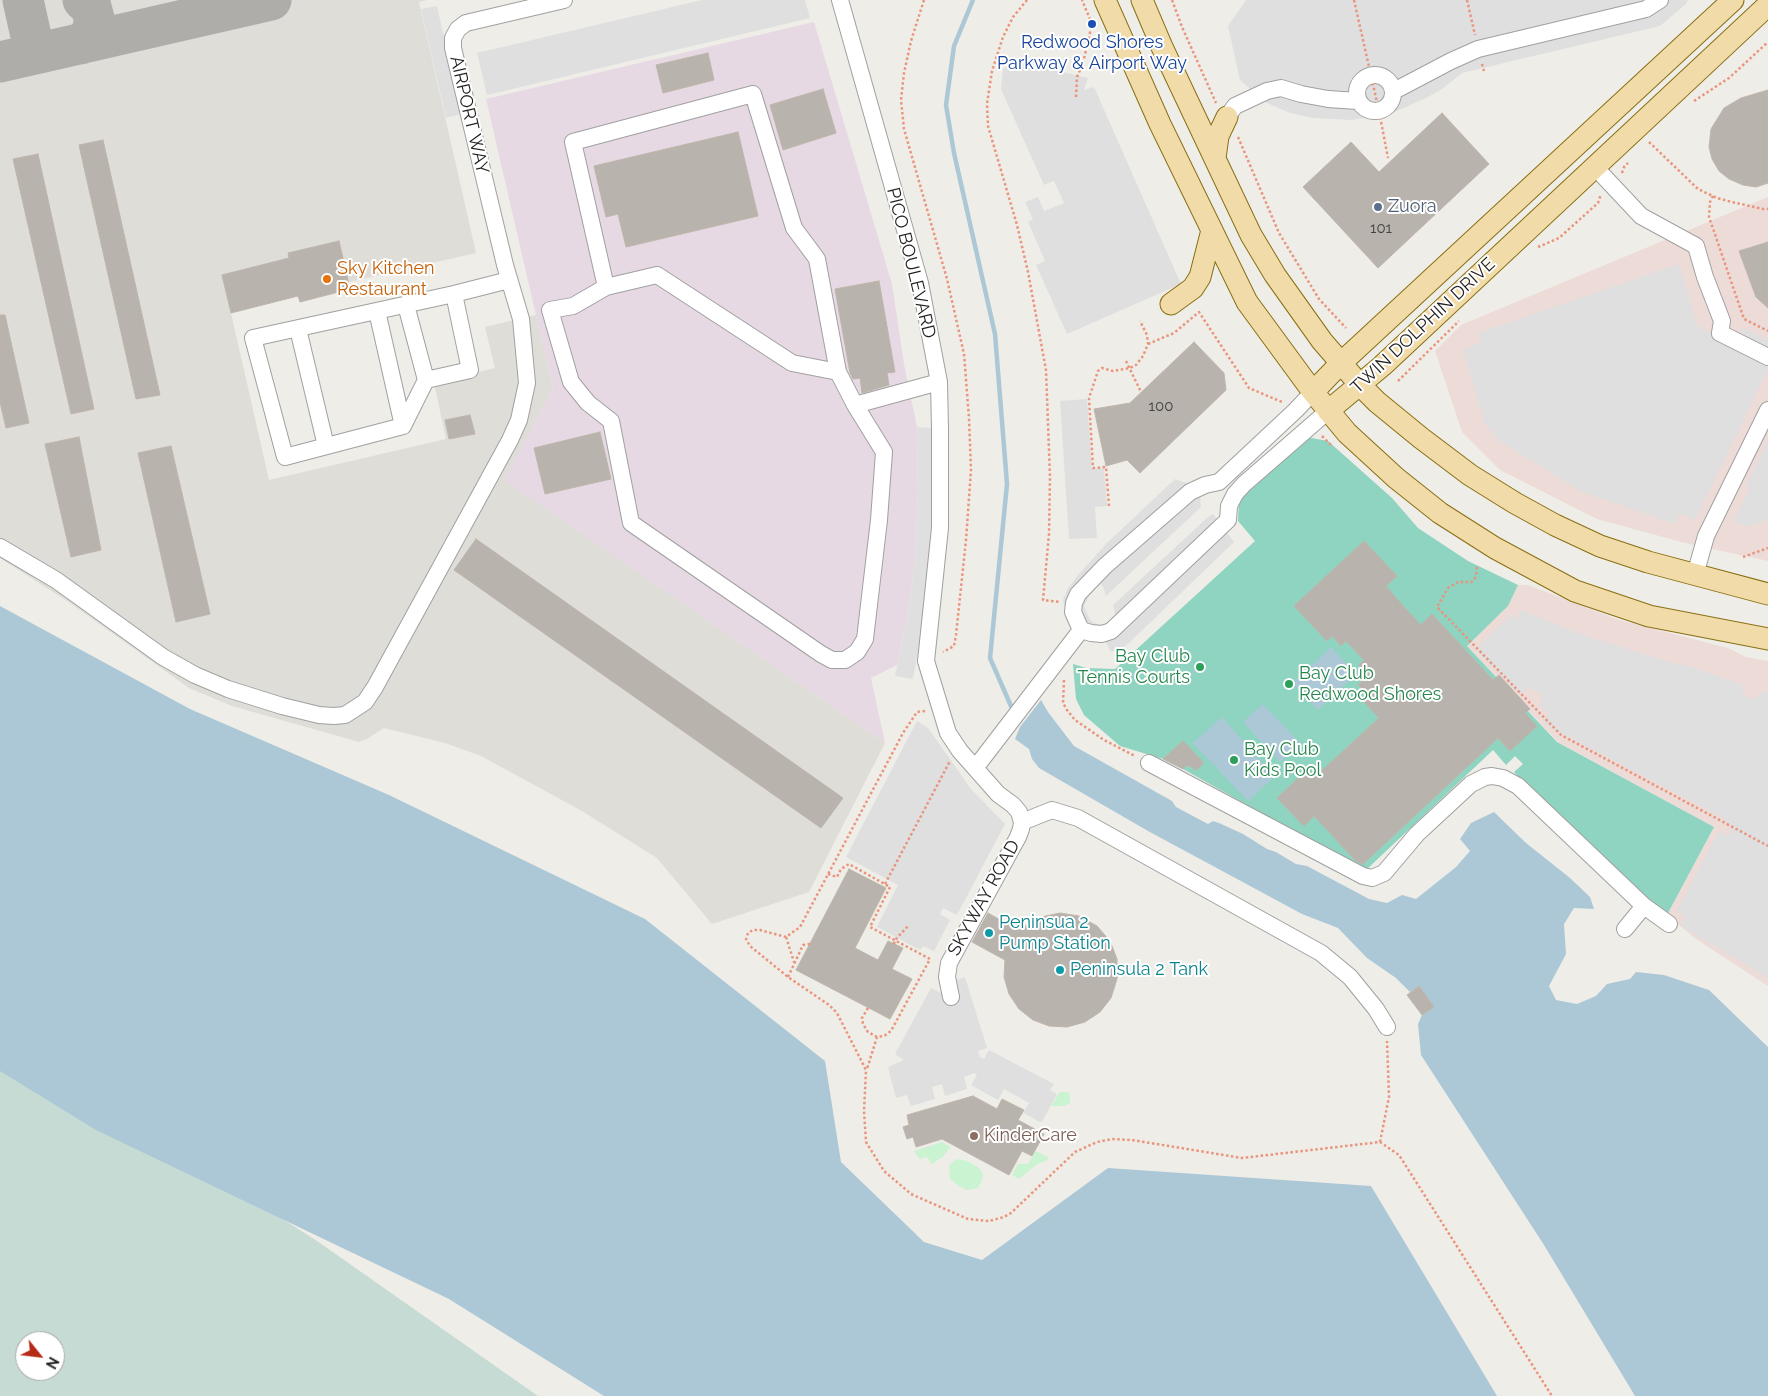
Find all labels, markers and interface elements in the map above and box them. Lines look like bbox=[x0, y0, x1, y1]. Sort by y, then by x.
marker: Redwood Shores Parkway & Airport Way bbox=[1086, 18, 1098, 30]
place label: Redwood Shores Parkway & Airport Way bbox=[997, 32, 1187, 74]
street label: AIRPORT WAY bbox=[445, 54, 493, 176]
street label: PICO BOULEVARD bbox=[882, 185, 940, 341]
place label: Zuora bbox=[1388, 196, 1437, 218]
marker: Zuora bbox=[1372, 201, 1384, 213]
house number: 101 bbox=[1370, 219, 1392, 237]
street label: TWIN DOLPHIN DRIVE bbox=[1346, 254, 1500, 398]
place label: Sky Kitchen Restaurant bbox=[337, 258, 435, 300]
marker: Sky Kitchen Restaurant bbox=[321, 273, 333, 285]
house number: 100 bbox=[1149, 397, 1173, 415]
place label: Bay Club Tennis Courts bbox=[1077, 646, 1190, 689]
marker: Bay Club Tennis Courts bbox=[1194, 661, 1206, 673]
place label: Bay Club Redwood Shores bbox=[1299, 663, 1441, 706]
marker: Bay Club Redwood Shores bbox=[1283, 678, 1295, 690]
place label: Bay Club Kids Pool bbox=[1244, 739, 1321, 782]
marker: Bay Club Kids Pool bbox=[1228, 754, 1240, 766]
street label: SKYWAY ROAD bbox=[943, 836, 1025, 960]
place label: Peninsua 2 Pump Station bbox=[999, 912, 1111, 954]
marker: Peninsua 2 Pump Station bbox=[983, 927, 995, 939]
place label: Peninsula 2 Tank bbox=[1070, 959, 1208, 981]
marker: Peninsula 2 Tank bbox=[1054, 964, 1066, 976]
place label: KinderCare bbox=[984, 1125, 1077, 1147]
marker: KinderCare bbox=[968, 1130, 980, 1142]
north arrow bbox=[15, 1331, 65, 1381]
text: N bbox=[43, 1354, 62, 1371]

